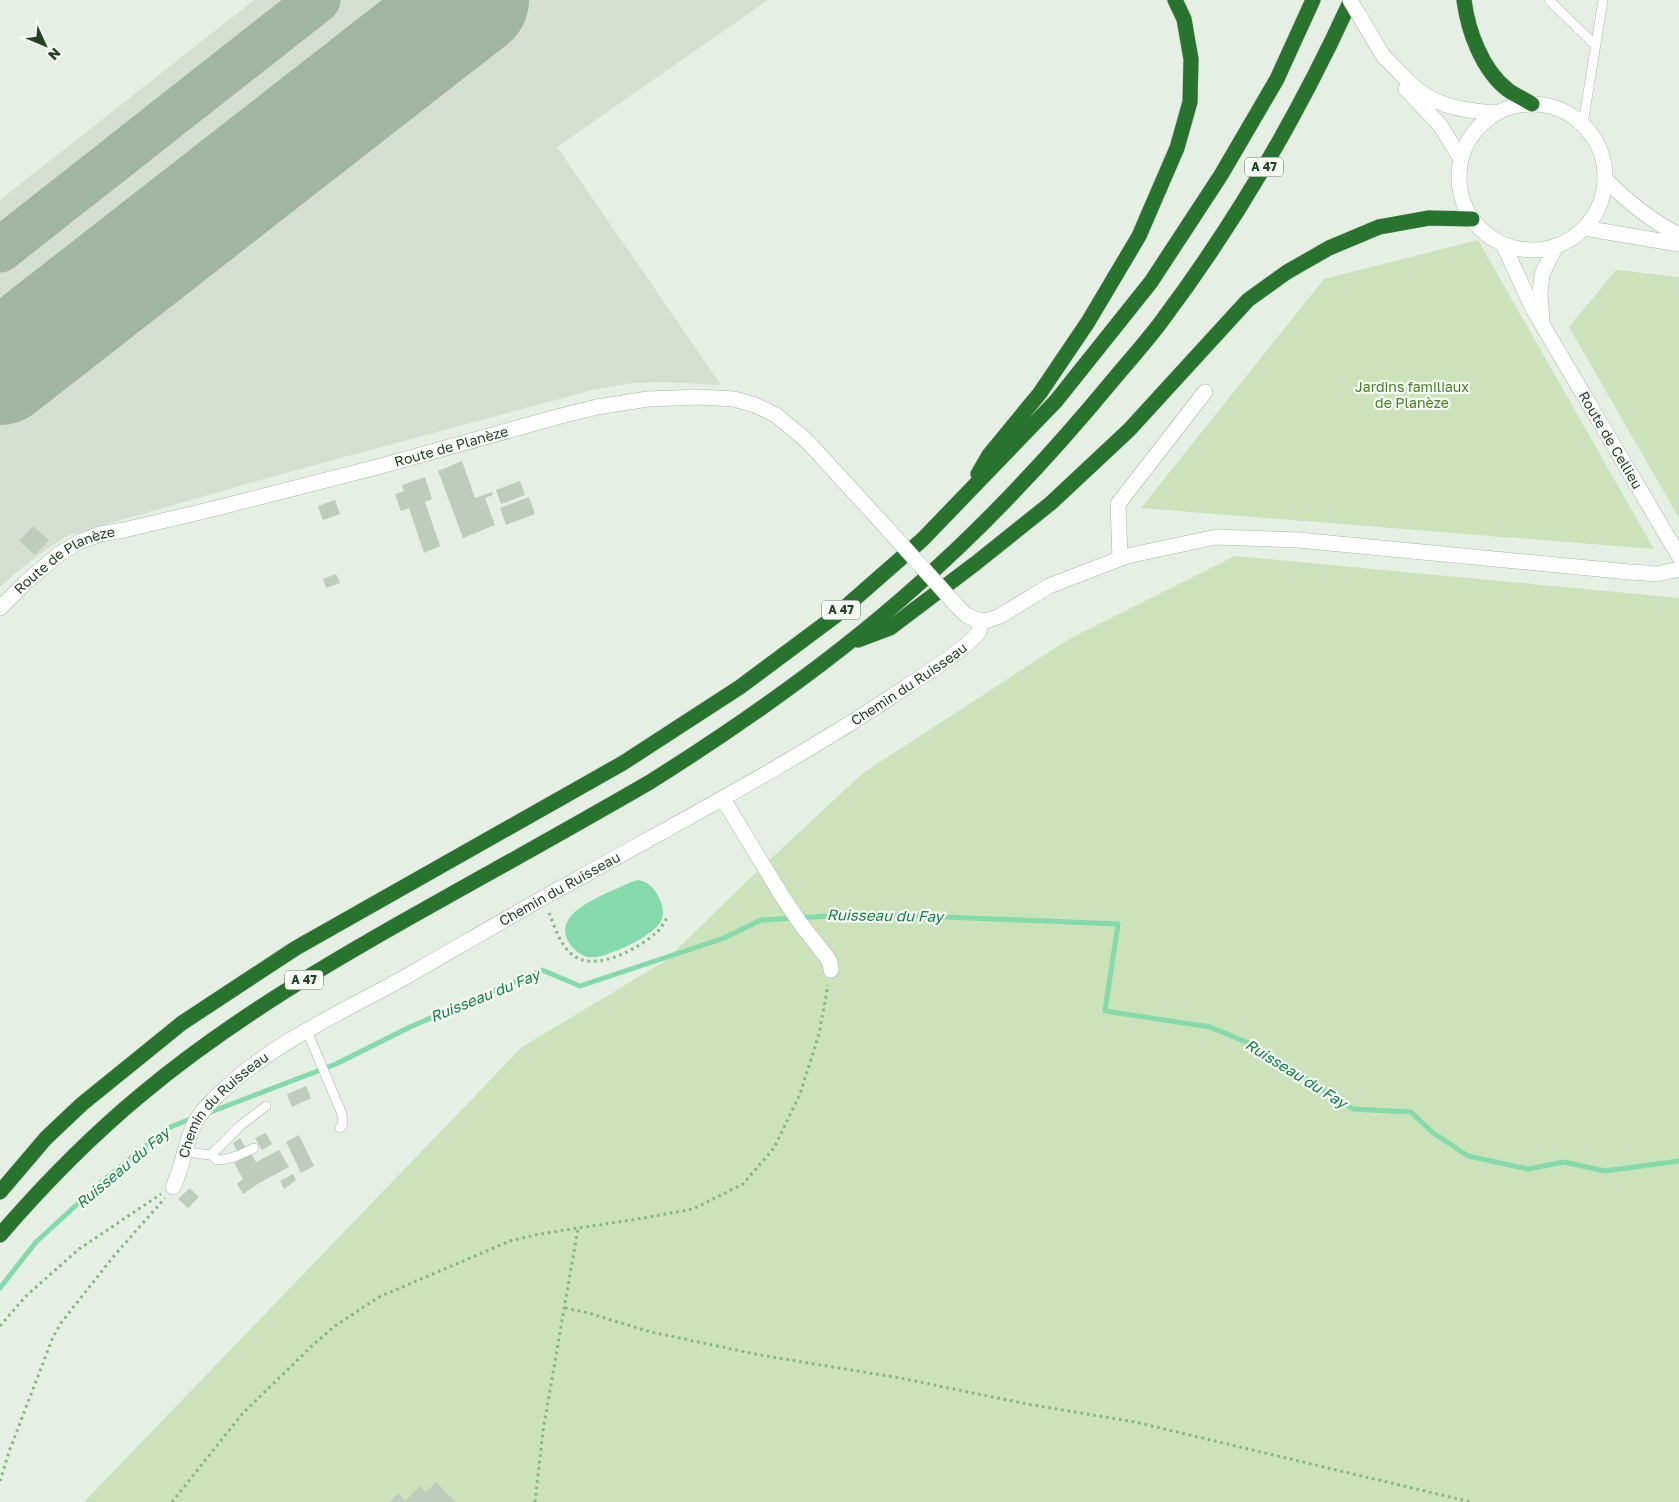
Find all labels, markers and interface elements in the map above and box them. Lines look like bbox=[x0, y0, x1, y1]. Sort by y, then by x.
north arrow bbox=[20, 20, 70, 70]
text: N bbox=[45, 45, 65, 64]
road number: A 47 bbox=[1245, 158, 1283, 176]
park label: Jardins familiaux de Planèze bbox=[1355, 378, 1469, 411]
street label: Route de Cellieu bbox=[1575, 388, 1646, 492]
street label: Route de Planèze bbox=[392, 422, 510, 470]
street label: Route de Planèze bbox=[10, 523, 116, 597]
road number: A 47 bbox=[822, 600, 860, 620]
street label: Chemin du Ruisseau bbox=[847, 639, 970, 729]
street label: Chemin du Ruisseau bbox=[496, 848, 623, 929]
water label: Ruisseau du Fay bbox=[827, 905, 946, 926]
water label: Ruisseau du Fay bbox=[427, 964, 545, 1026]
road number: A 47 bbox=[285, 970, 323, 990]
water label: Ruisseau du Fay bbox=[1242, 1035, 1353, 1114]
street label: Chemin du Ruisseau bbox=[174, 1048, 271, 1160]
water label: Ruisseau du Fay bbox=[72, 1121, 175, 1212]

